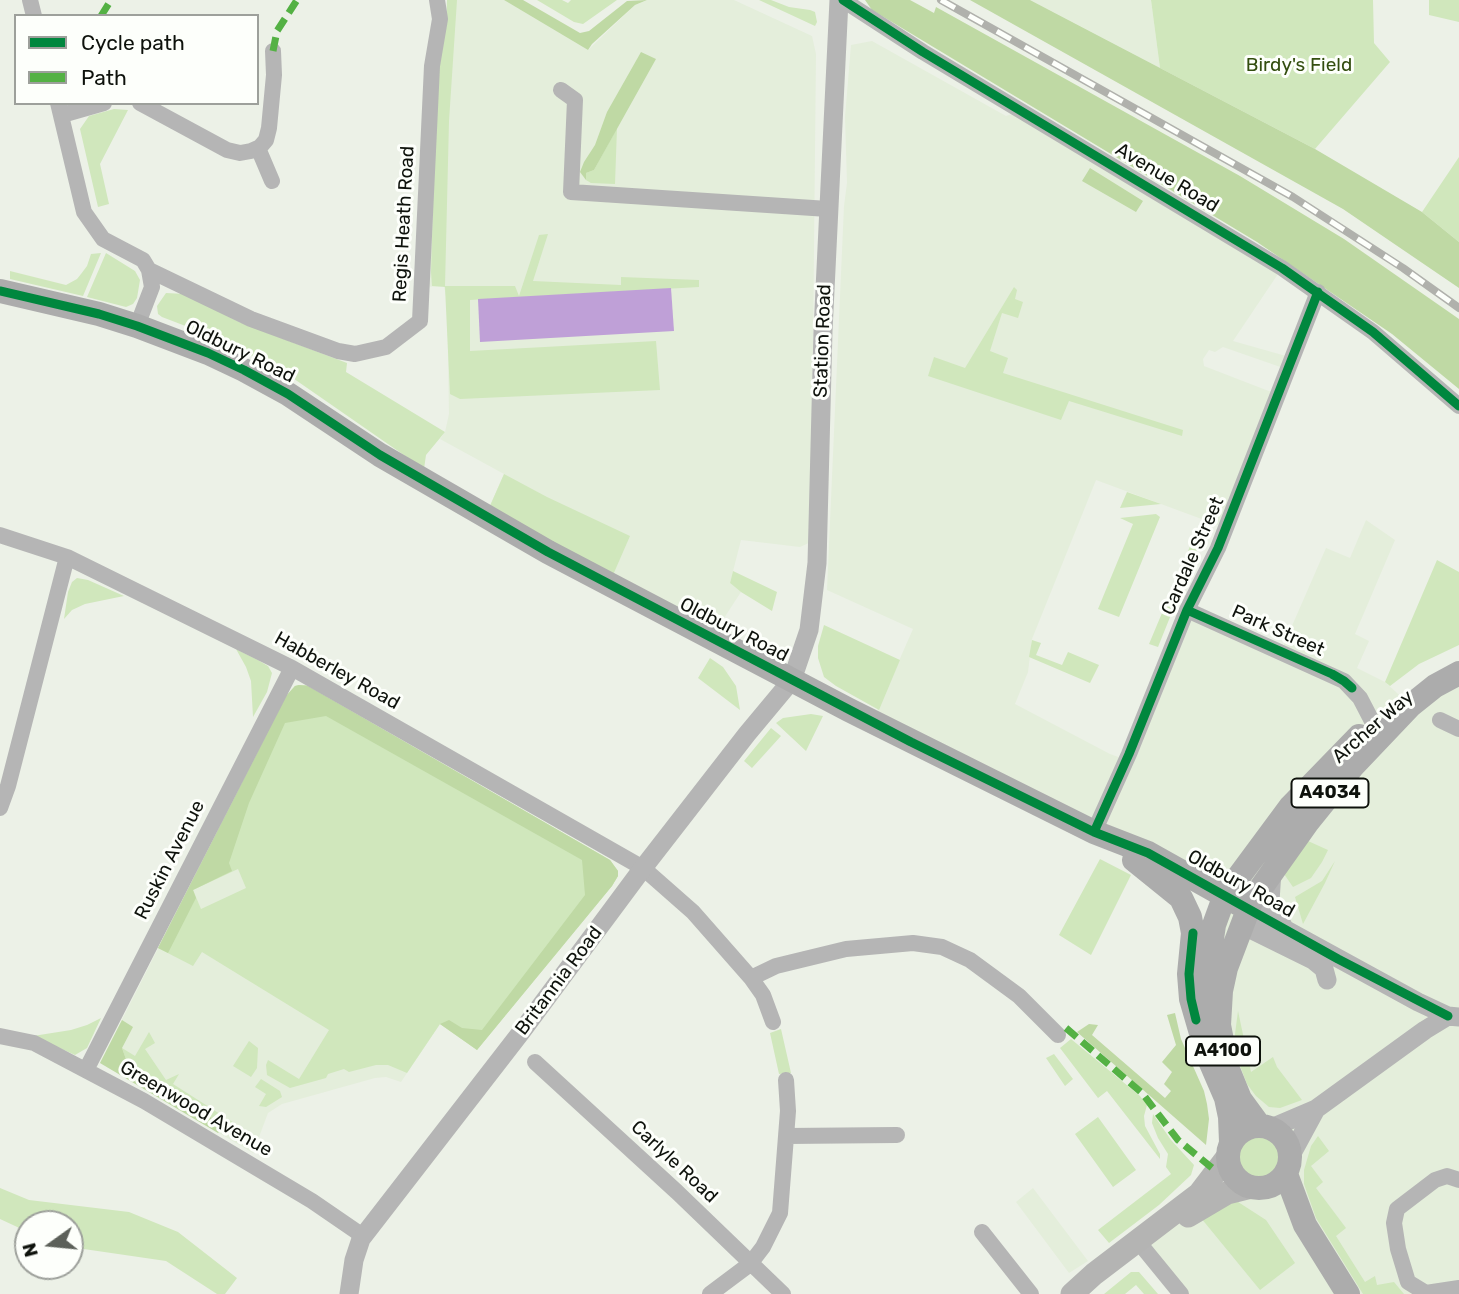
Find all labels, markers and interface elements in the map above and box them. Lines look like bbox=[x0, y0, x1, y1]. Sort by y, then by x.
legend bbox=[14, 14, 259, 105]
text: Cycle path bbox=[81, 30, 185, 55]
park label: Birdy's Field bbox=[1246, 55, 1352, 77]
text: Path bbox=[81, 65, 127, 90]
street label: Avenue Road bbox=[1111, 138, 1223, 218]
street label: Regis Heath Road bbox=[389, 145, 419, 303]
street label: Station Road bbox=[810, 284, 836, 398]
street label: Oldbury Road bbox=[182, 316, 298, 388]
street label: Cardale Street bbox=[1157, 493, 1229, 619]
street label: Oldbury Road bbox=[676, 593, 792, 667]
street label: Park Street bbox=[1228, 600, 1328, 662]
street label: Habberley Road bbox=[270, 627, 404, 715]
street label: Archer Way bbox=[1328, 686, 1418, 768]
road number: A4034 bbox=[1292, 778, 1368, 808]
street label: Ruskin Avenue bbox=[130, 797, 210, 923]
street label: Oldbury Road bbox=[1183, 845, 1299, 923]
street label: Britannia Road bbox=[511, 922, 607, 1040]
road number: A4100 bbox=[1186, 1036, 1260, 1066]
street label: Greenwood Avenue bbox=[116, 1056, 276, 1162]
street label: Carlyle Road bbox=[626, 1116, 722, 1208]
north arrow bbox=[14, 1210, 84, 1280]
text: N bbox=[17, 1240, 43, 1260]

